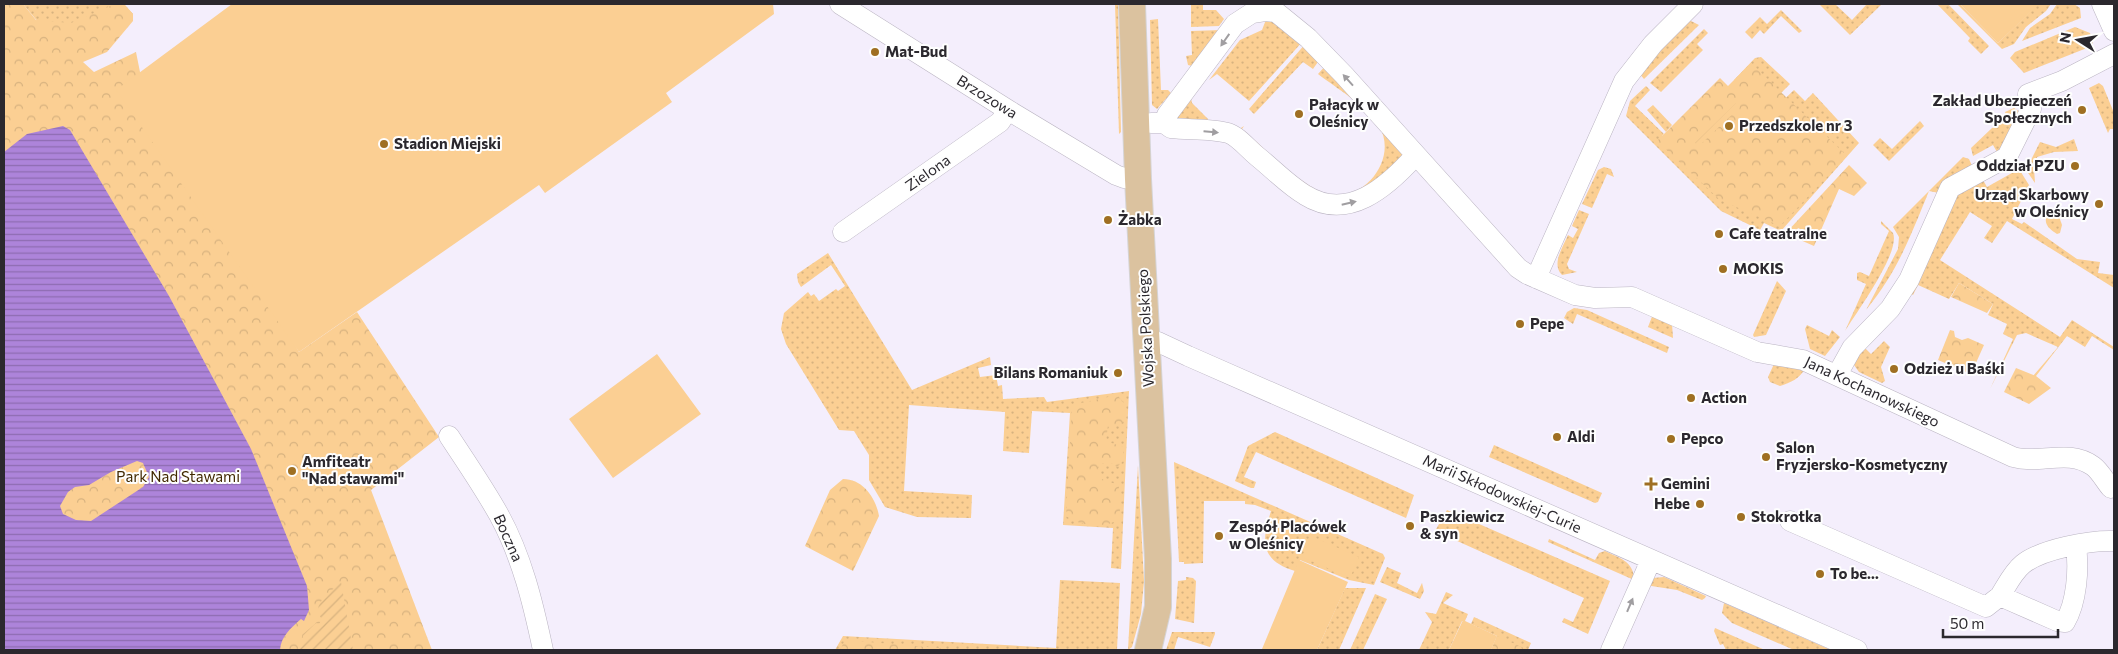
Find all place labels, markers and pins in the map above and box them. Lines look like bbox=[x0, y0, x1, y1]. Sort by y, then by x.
place label: Mat-Bud bbox=[885, 42, 947, 60]
marker: Mat-Bud bbox=[869, 46, 881, 58]
place label: Zakład Ubezpieczeń Społecznych bbox=[1932, 91, 2072, 126]
place label: Pałacyk w Oleśnicy bbox=[1309, 95, 1380, 130]
marker: Zakład Ubezpieczeń Społecznych bbox=[2076, 104, 2088, 116]
marker: Pałacyk w Oleśnicy bbox=[1293, 108, 1305, 120]
place label: Przedszkole nr 3 bbox=[1739, 116, 1853, 134]
marker: Przedszkole nr 3 bbox=[1723, 120, 1735, 132]
place label: Stadion Miejski bbox=[394, 134, 501, 152]
marker: Stadion Miejski bbox=[378, 138, 390, 150]
place label: Oddział PZU bbox=[1976, 156, 2065, 174]
marker: Oddział PZU bbox=[2069, 160, 2081, 172]
place label: Urząd Skarbowy w Oleśnicy bbox=[1975, 185, 2090, 220]
marker: Urząd Skarbowy w Oleśnicy bbox=[2093, 198, 2105, 210]
place label: Żabka bbox=[1118, 210, 1162, 228]
marker: Żabka bbox=[1102, 214, 1114, 226]
place label: Cafe teatralne bbox=[1729, 224, 1827, 242]
marker: Cafe teatralne bbox=[1713, 228, 1725, 240]
place label: MOKIS bbox=[1733, 259, 1784, 277]
marker: MOKIS bbox=[1717, 263, 1729, 275]
place label: Pepe bbox=[1530, 314, 1564, 332]
marker: Pepe bbox=[1514, 318, 1526, 330]
place label: Odzież u Baśki bbox=[1904, 359, 2004, 377]
place label: Bilans Romaniuk bbox=[994, 363, 1108, 381]
marker: Odzież u Baśki bbox=[1888, 363, 1900, 375]
marker: Bilans Romaniuk bbox=[1112, 367, 1124, 379]
place label: Action bbox=[1701, 388, 1747, 406]
marker: Action bbox=[1685, 392, 1697, 404]
place label: Aldi bbox=[1567, 427, 1595, 445]
place label: Pepco bbox=[1681, 429, 1724, 447]
marker: Aldi bbox=[1551, 431, 1563, 443]
marker: Pepco bbox=[1665, 433, 1677, 445]
place label: Salon Fryzjersko-Kosmetyczny bbox=[1776, 438, 1949, 473]
marker: Salon Fryzjersko-Kosmetyczny bbox=[1760, 451, 1772, 463]
place label: Amfiteatr "Nad stawami" bbox=[302, 452, 404, 487]
marker: Amfiteatr "Nad stawami" bbox=[286, 465, 298, 477]
place label: Gemini bbox=[1661, 474, 1710, 492]
marker: Gemini bbox=[1645, 478, 1657, 490]
place label: Hebe bbox=[1654, 494, 1690, 512]
marker: Hebe bbox=[1694, 498, 1706, 510]
place label: Paszkiewicz & syn bbox=[1420, 507, 1505, 542]
place label: Stokrotka bbox=[1751, 507, 1822, 525]
marker: Stokrotka bbox=[1735, 511, 1747, 523]
place label: Zespół Placówek w Oleśnicy bbox=[1229, 517, 1347, 552]
marker: Paszkiewicz & syn bbox=[1404, 520, 1416, 532]
marker: Zespół Placówek w Oleśnicy bbox=[1213, 530, 1225, 542]
place label: To be… bbox=[1830, 564, 1879, 582]
marker: To be… bbox=[1814, 568, 1826, 580]

